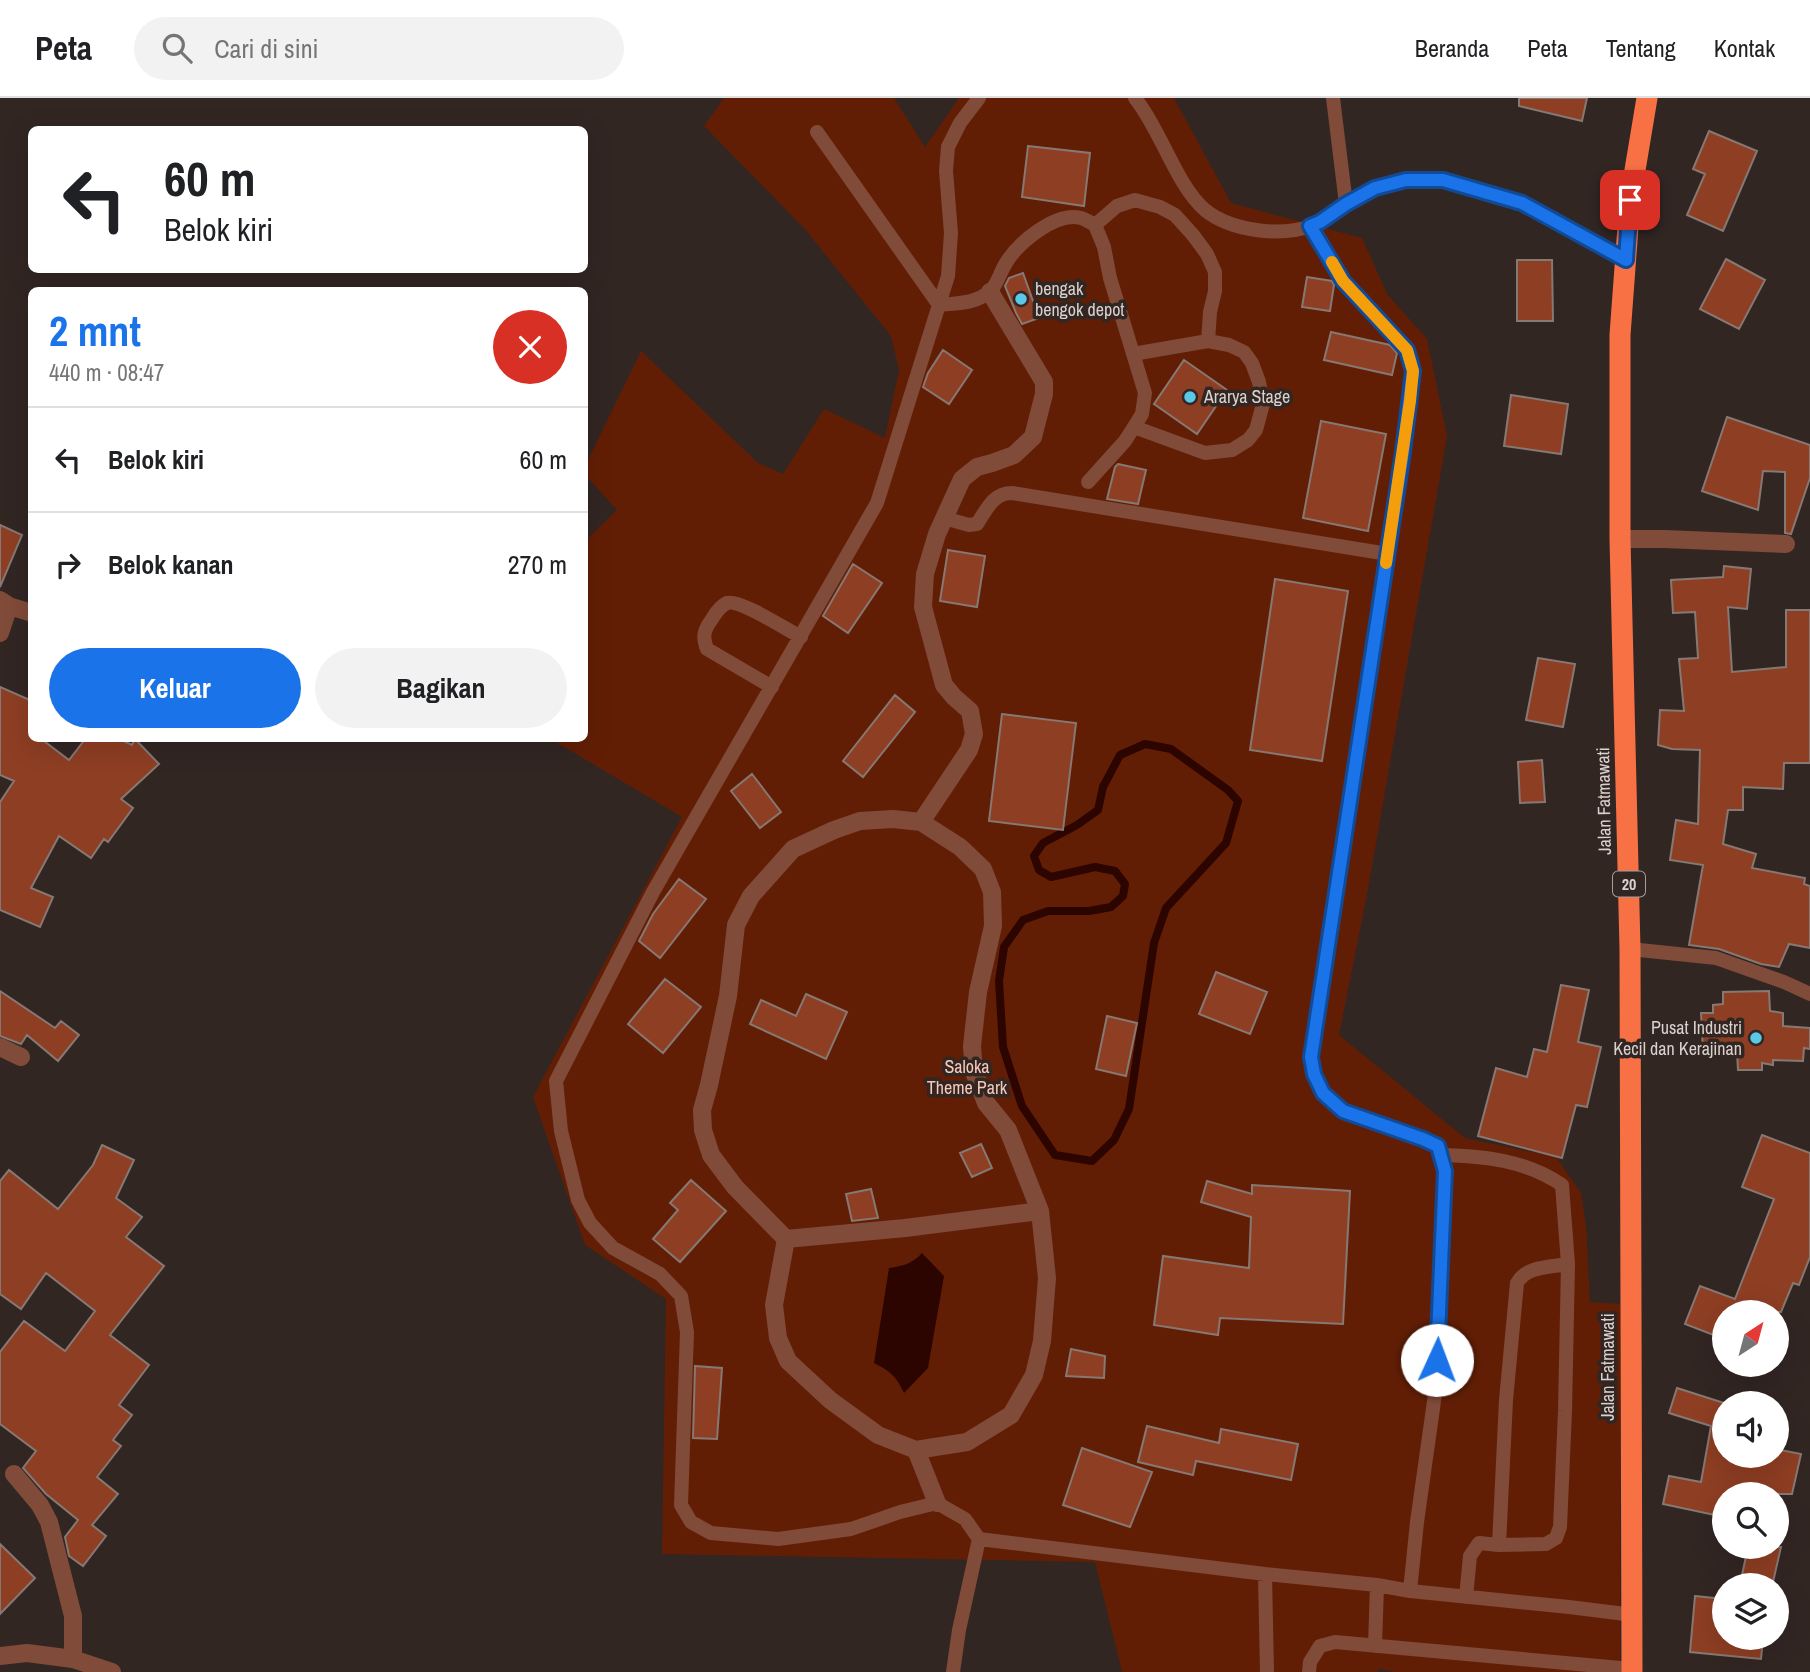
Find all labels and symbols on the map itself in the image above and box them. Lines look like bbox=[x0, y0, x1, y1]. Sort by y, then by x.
pin bbox=[1600, 170, 1660, 230]
place label: bengak bengok depot bbox=[1035, 276, 1124, 322]
marker: bengak bengok depot bbox=[1013, 291, 1029, 307]
place label: Ararya Stage bbox=[1203, 384, 1290, 409]
marker: Ararya Stage bbox=[1182, 389, 1198, 405]
street label: Jalan Fatmawati bbox=[1590, 747, 1617, 855]
road number: 20 bbox=[1613, 872, 1645, 897]
place label: Pusat Industri Kecil dan Kerajinan bbox=[1613, 1015, 1742, 1061]
marker: Pusat Industri Kecil dan Kerajinan bbox=[1748, 1030, 1764, 1046]
park label: Saloka Theme Park bbox=[927, 1054, 1008, 1100]
north arrow bbox=[1712, 1300, 1788, 1377]
street label: Jalan Fatmawati bbox=[1595, 1313, 1620, 1421]
position arrow bbox=[1400, 1323, 1474, 1397]

